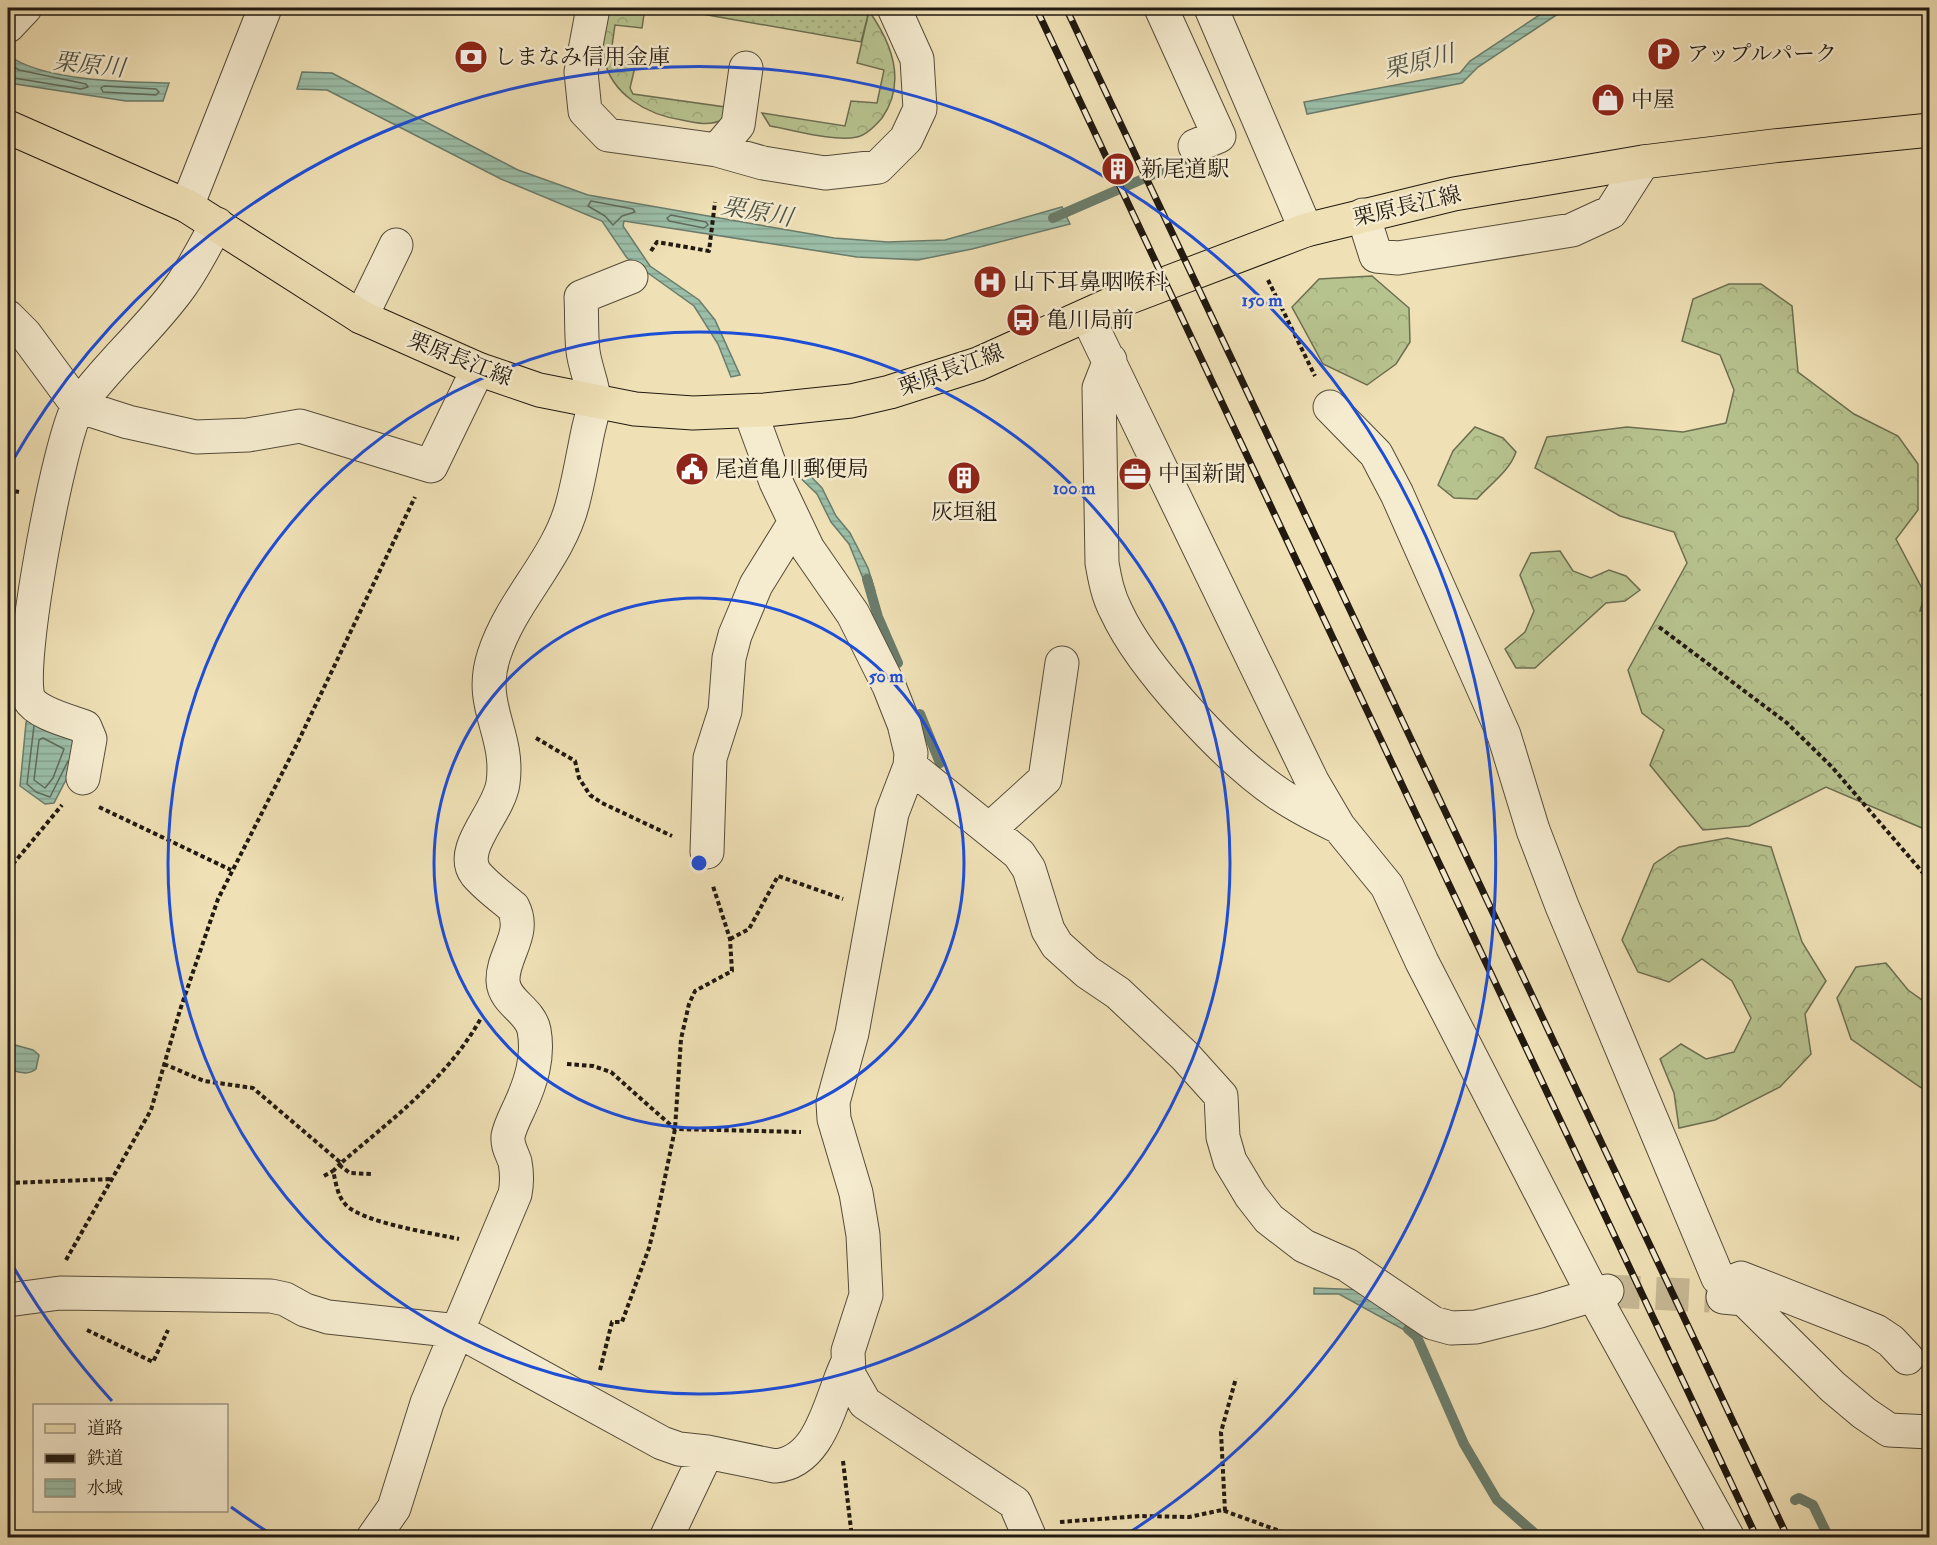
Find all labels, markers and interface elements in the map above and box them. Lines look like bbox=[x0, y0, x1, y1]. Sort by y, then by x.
parking icon: アップルパーク bbox=[1646, 36, 1682, 72]
water label: 栗原川 bbox=[1380, 38, 1461, 86]
bank icon: しまなみ信用金庫 bbox=[453, 39, 489, 75]
place label: アップルパーク bbox=[1687, 40, 1837, 68]
place label: しまなみ信用金庫 bbox=[494, 43, 670, 71]
water label: 栗原川 bbox=[52, 46, 129, 84]
shop icon: 中屋 bbox=[1590, 82, 1626, 118]
place label: 中屋 bbox=[1631, 86, 1675, 114]
building icon: 新尾道駅 bbox=[1100, 151, 1136, 187]
place label: 新尾道駅 bbox=[1141, 155, 1229, 183]
street label: 栗原長江線 bbox=[1350, 180, 1464, 232]
water label: 栗原川 bbox=[719, 190, 798, 234]
hospital icon: 山下耳鼻咽喉科 bbox=[972, 264, 1008, 300]
place label: 山下耳鼻咽喉科 bbox=[1013, 268, 1167, 296]
text: 150 m bbox=[1241, 289, 1284, 312]
bus stop icon: 亀川局前 bbox=[1005, 302, 1041, 338]
place label: 亀川局前 bbox=[1046, 306, 1134, 334]
street label: 栗原長江線 bbox=[404, 325, 516, 393]
street label: 栗原長江線 bbox=[895, 338, 1007, 402]
public building icon: 尾道亀川郵便局 bbox=[674, 451, 710, 487]
place label: 尾道亀川郵便局 bbox=[715, 455, 869, 483]
office icon: 中国新聞 bbox=[1117, 456, 1153, 492]
building icon: 灰垣組 bbox=[946, 460, 982, 496]
place label: 中国新聞 bbox=[1158, 460, 1246, 488]
text: 100 m bbox=[1053, 477, 1096, 500]
place label: 灰垣組 bbox=[931, 498, 997, 526]
text: 50 m bbox=[869, 665, 904, 688]
centre of rings bbox=[689, 853, 709, 873]
legend bbox=[33, 1404, 228, 1512]
text: 道路 bbox=[87, 1417, 123, 1440]
text: 鉄道 bbox=[87, 1447, 123, 1470]
text: 水域 bbox=[87, 1477, 123, 1500]

